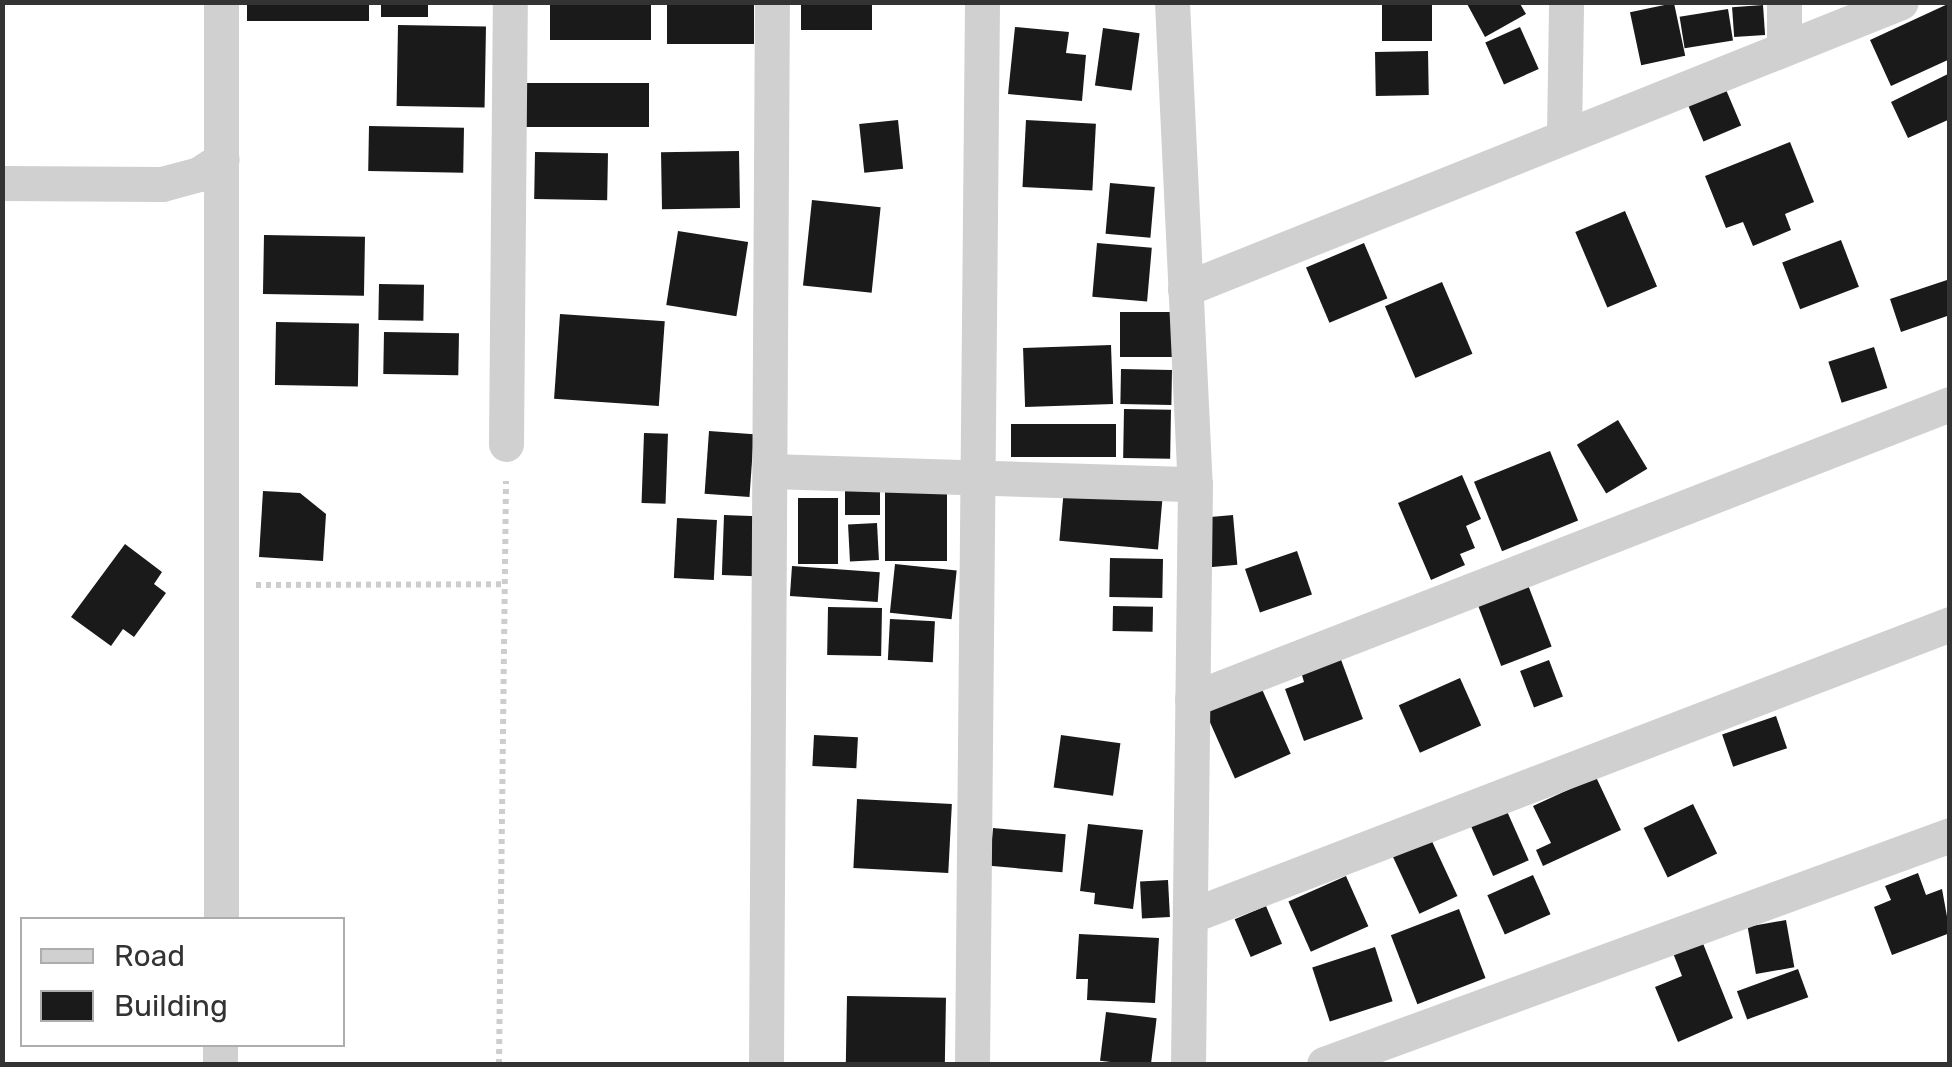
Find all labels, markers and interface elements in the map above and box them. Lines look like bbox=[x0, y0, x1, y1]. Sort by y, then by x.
legend bbox=[20, 917, 345, 1047]
text: Road bbox=[114, 938, 185, 974]
text: Building bbox=[114, 988, 228, 1024]

